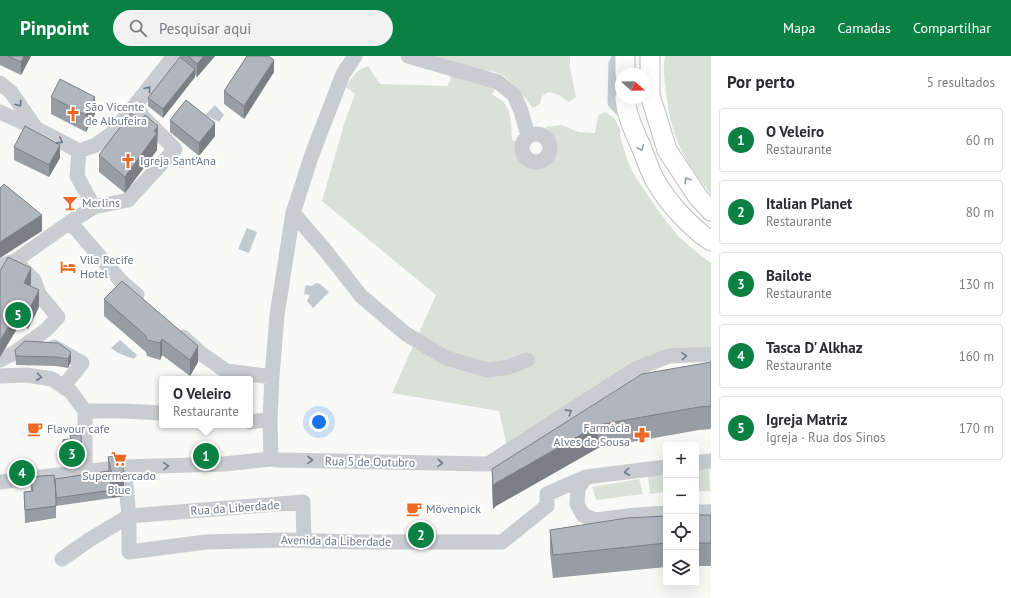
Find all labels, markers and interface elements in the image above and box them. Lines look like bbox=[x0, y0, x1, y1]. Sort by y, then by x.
search box bbox=[113, 10, 393, 46]
text: Pinpoint bbox=[20, 16, 89, 40]
icon: search bbox=[127, 17, 149, 39]
text: Pesquisar aqui bbox=[159, 19, 251, 38]
text: Mapa bbox=[783, 19, 816, 37]
text: Camadas bbox=[838, 19, 891, 37]
text: Compartilhar bbox=[913, 19, 991, 37]
north arrow bbox=[615, 68, 651, 104]
text: Por perto bbox=[727, 71, 795, 93]
text: 5 resultados bbox=[927, 74, 995, 91]
one-way arrow bbox=[144, 86, 151, 93]
place label: São Vicente de Albufeira bbox=[85, 99, 147, 128]
one-way arrow bbox=[14, 100, 22, 107]
church icon: São Vicente de Albufeira bbox=[64, 105, 82, 123]
text: O Veleiro bbox=[766, 122, 824, 141]
text: 1 bbox=[737, 132, 745, 149]
text: 60 m bbox=[966, 132, 994, 149]
one-way arrow bbox=[56, 136, 63, 144]
text: Restaurante bbox=[766, 141, 832, 158]
one-way arrow bbox=[637, 145, 645, 152]
church icon: Igreja Sant’Ana bbox=[119, 152, 137, 170]
place label: Igreja Sant’Ana bbox=[140, 153, 216, 168]
one-way arrow bbox=[684, 177, 692, 184]
bar icon: Merlins bbox=[61, 194, 79, 212]
text: Italian Planet bbox=[766, 194, 852, 213]
place label: Merlins bbox=[82, 195, 120, 210]
text: 2 bbox=[737, 204, 745, 221]
text: 80 m bbox=[966, 204, 994, 221]
text: Restaurante bbox=[766, 213, 832, 230]
place label: Vila Recife Hotel bbox=[79, 252, 134, 281]
hotel icon: Vila Recife Hotel bbox=[59, 258, 77, 276]
text: Bailote bbox=[766, 266, 812, 285]
text: 3 bbox=[737, 276, 745, 293]
text: 130 m bbox=[959, 276, 994, 293]
text: Restaurante bbox=[766, 285, 832, 302]
pin: 5 bbox=[5, 300, 31, 330]
text: Tasca D' Alkhaz bbox=[766, 338, 863, 357]
text: 4 bbox=[737, 348, 745, 365]
text: 160 m bbox=[959, 348, 994, 365]
one-way arrow bbox=[681, 351, 687, 360]
text: Restaurante bbox=[766, 357, 832, 374]
one-way arrow bbox=[36, 372, 42, 381]
popup bbox=[159, 376, 253, 428]
text: O Veleiro bbox=[173, 384, 231, 403]
text: Restaurante bbox=[173, 403, 239, 420]
one-way arrow bbox=[565, 409, 572, 417]
text: Igreja Matriz bbox=[766, 410, 847, 429]
your location bbox=[309, 412, 329, 432]
cafe icon: Flavour cafe bbox=[26, 420, 44, 438]
place label: Farmácia Alves de Sousa bbox=[553, 420, 630, 449]
text: 5 bbox=[737, 420, 745, 437]
text: 170 m bbox=[959, 420, 994, 437]
place label: Flavour cafe bbox=[47, 421, 110, 436]
pharmacy icon: Farmácia Alves de Sousa bbox=[633, 426, 651, 444]
text: Igreja · Rua dos Sinos bbox=[766, 429, 886, 446]
pin: 3 bbox=[59, 439, 85, 469]
pin: 1 bbox=[193, 441, 219, 471]
map controls bbox=[663, 442, 699, 586]
button: + bbox=[663, 442, 699, 478]
supermarket icon: Supermercado Blue bbox=[110, 450, 128, 468]
street label: Rua 5 de Outubro bbox=[325, 453, 415, 470]
one-way arrow bbox=[307, 456, 313, 465]
pin: 4 bbox=[9, 458, 35, 488]
one-way arrow bbox=[437, 459, 443, 467]
one-way arrow bbox=[163, 461, 169, 470]
one-way arrow bbox=[624, 467, 630, 476]
place label: Supermercado Blue bbox=[82, 468, 156, 497]
button: − bbox=[663, 478, 699, 514]
street label: Rua da Liberdade bbox=[190, 497, 280, 518]
cafe icon: Mövenpick bbox=[405, 500, 423, 518]
place label: Mövenpick bbox=[426, 501, 481, 516]
button: locate bbox=[663, 514, 699, 550]
pin: 2 bbox=[408, 520, 434, 550]
street label: Avenida da Liberdade bbox=[281, 532, 391, 549]
button: layers bbox=[663, 550, 699, 586]

